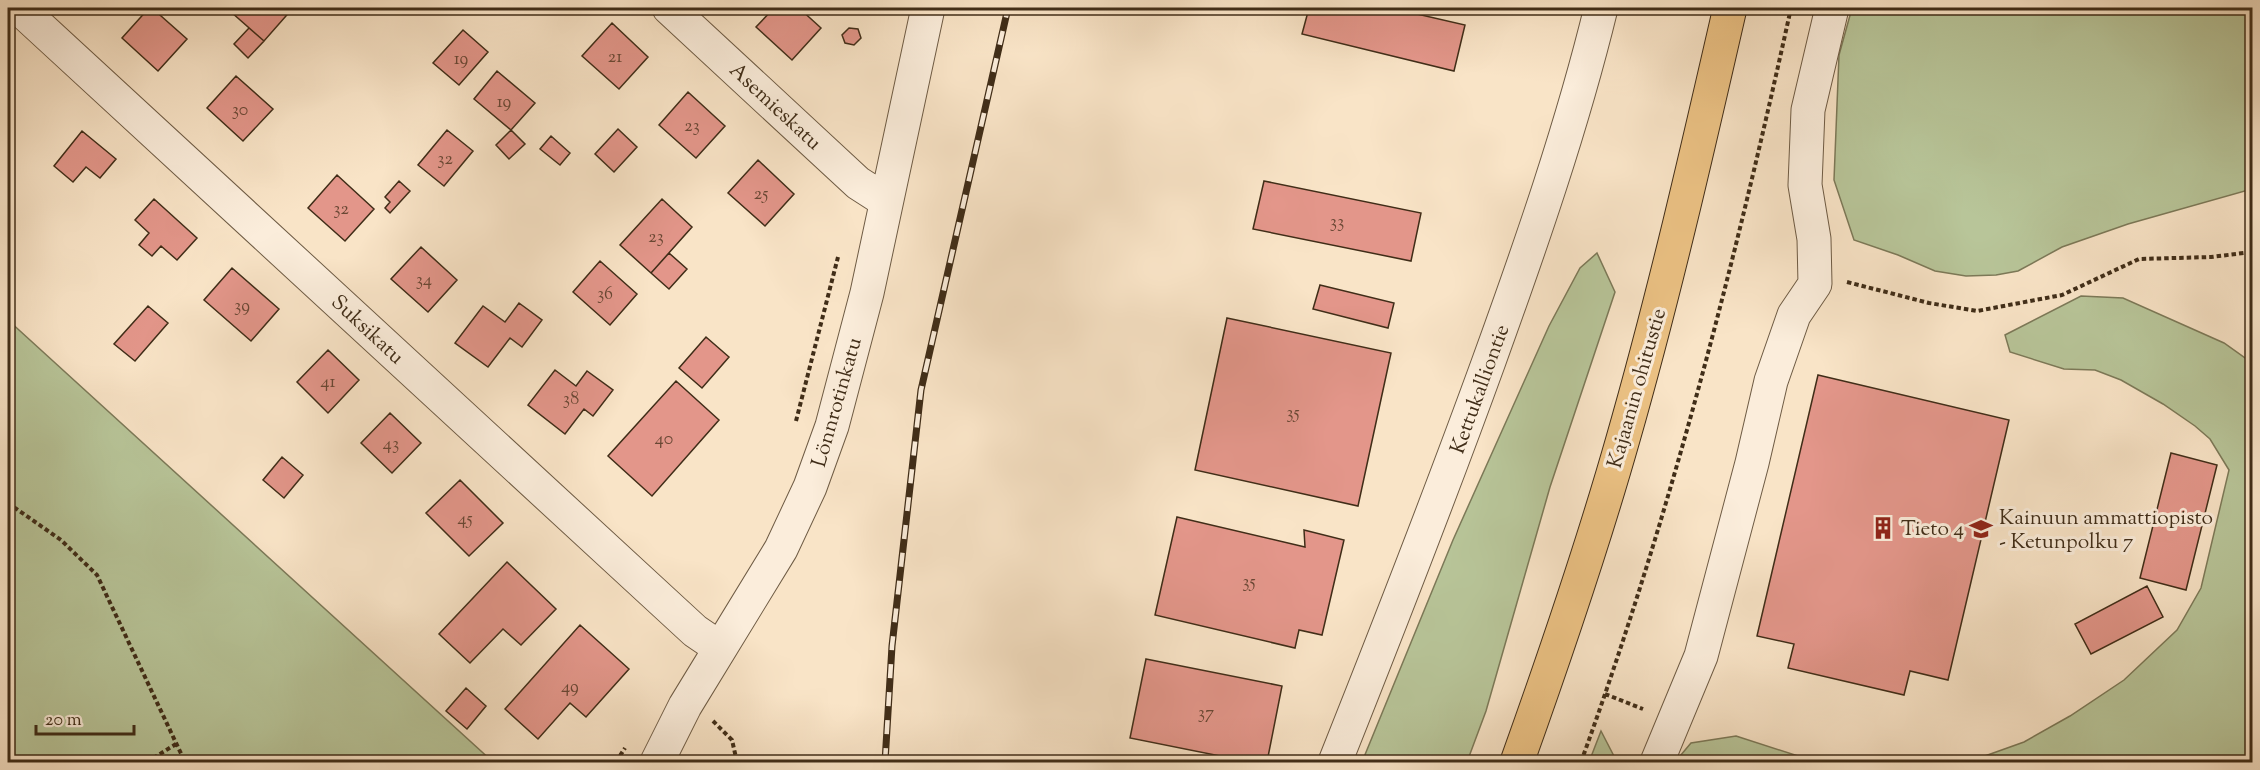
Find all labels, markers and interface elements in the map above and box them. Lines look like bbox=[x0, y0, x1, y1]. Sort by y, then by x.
house number: 21 bbox=[608, 45, 622, 71]
house number: 19 bbox=[454, 47, 469, 73]
street label: Asemieskatu bbox=[722, 57, 827, 158]
house number: 19 bbox=[497, 90, 512, 116]
house number: 30 bbox=[232, 98, 248, 124]
house number: 23 bbox=[684, 114, 700, 140]
house number: 32 bbox=[437, 147, 453, 173]
house number: 25 bbox=[754, 182, 768, 208]
house number: 32 bbox=[333, 197, 349, 223]
house number: 33 bbox=[1330, 210, 1344, 236]
house number: 23 bbox=[648, 225, 664, 251]
house number: 34 bbox=[416, 268, 432, 294]
house number: 36 bbox=[597, 282, 613, 308]
street label: Suksikatu bbox=[323, 289, 410, 372]
house number: 39 bbox=[234, 294, 250, 320]
street label: Kajaanin ohitustie bbox=[1601, 305, 1675, 472]
street label: Kettukalliontie bbox=[1444, 321, 1518, 459]
street label: Lönnrotinkatu bbox=[805, 334, 871, 471]
house number: 41 bbox=[320, 370, 336, 396]
house number: 38 bbox=[563, 387, 579, 413]
house number: 35 bbox=[1286, 401, 1300, 427]
house number: 40 bbox=[655, 427, 673, 453]
house number: 43 bbox=[383, 432, 399, 458]
place label: Kainuun ammattiopisto - Ketunpolku 7 bbox=[1999, 504, 2213, 558]
house number: 45 bbox=[457, 507, 473, 533]
building icon: Tieto 4 bbox=[1870, 515, 1896, 541]
place label: Tieto 4 bbox=[1901, 515, 1964, 545]
school or university icon: Kainuun ammattiopisto - Ketunpolku 7 bbox=[1968, 516, 1994, 542]
house number: 35 bbox=[1242, 570, 1256, 596]
house number: 49 bbox=[561, 675, 579, 701]
scale bar bbox=[36, 698, 134, 736]
house number: 37 bbox=[1198, 701, 1214, 727]
text: 20 m bbox=[45, 708, 82, 734]

